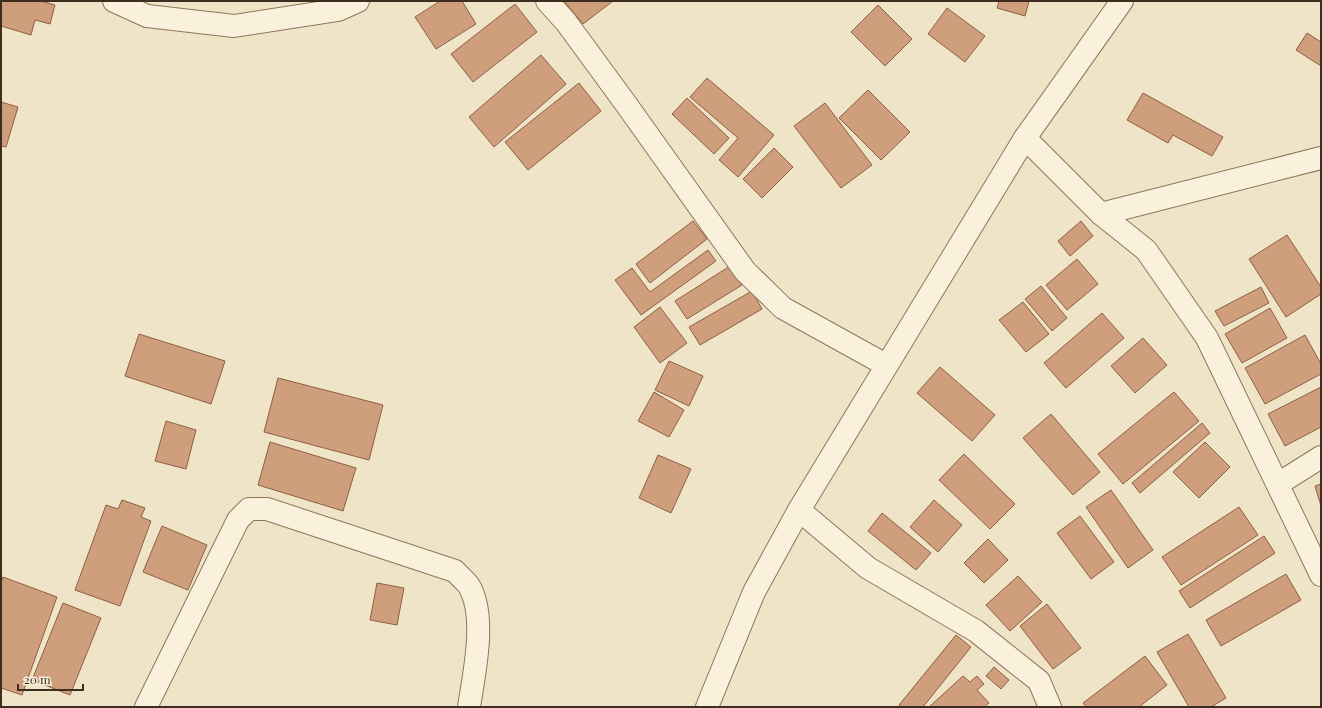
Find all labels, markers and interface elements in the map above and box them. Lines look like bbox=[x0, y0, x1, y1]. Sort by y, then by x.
scale bar bbox=[18, 666, 83, 692]
text: 20 m bbox=[24, 671, 51, 687]

